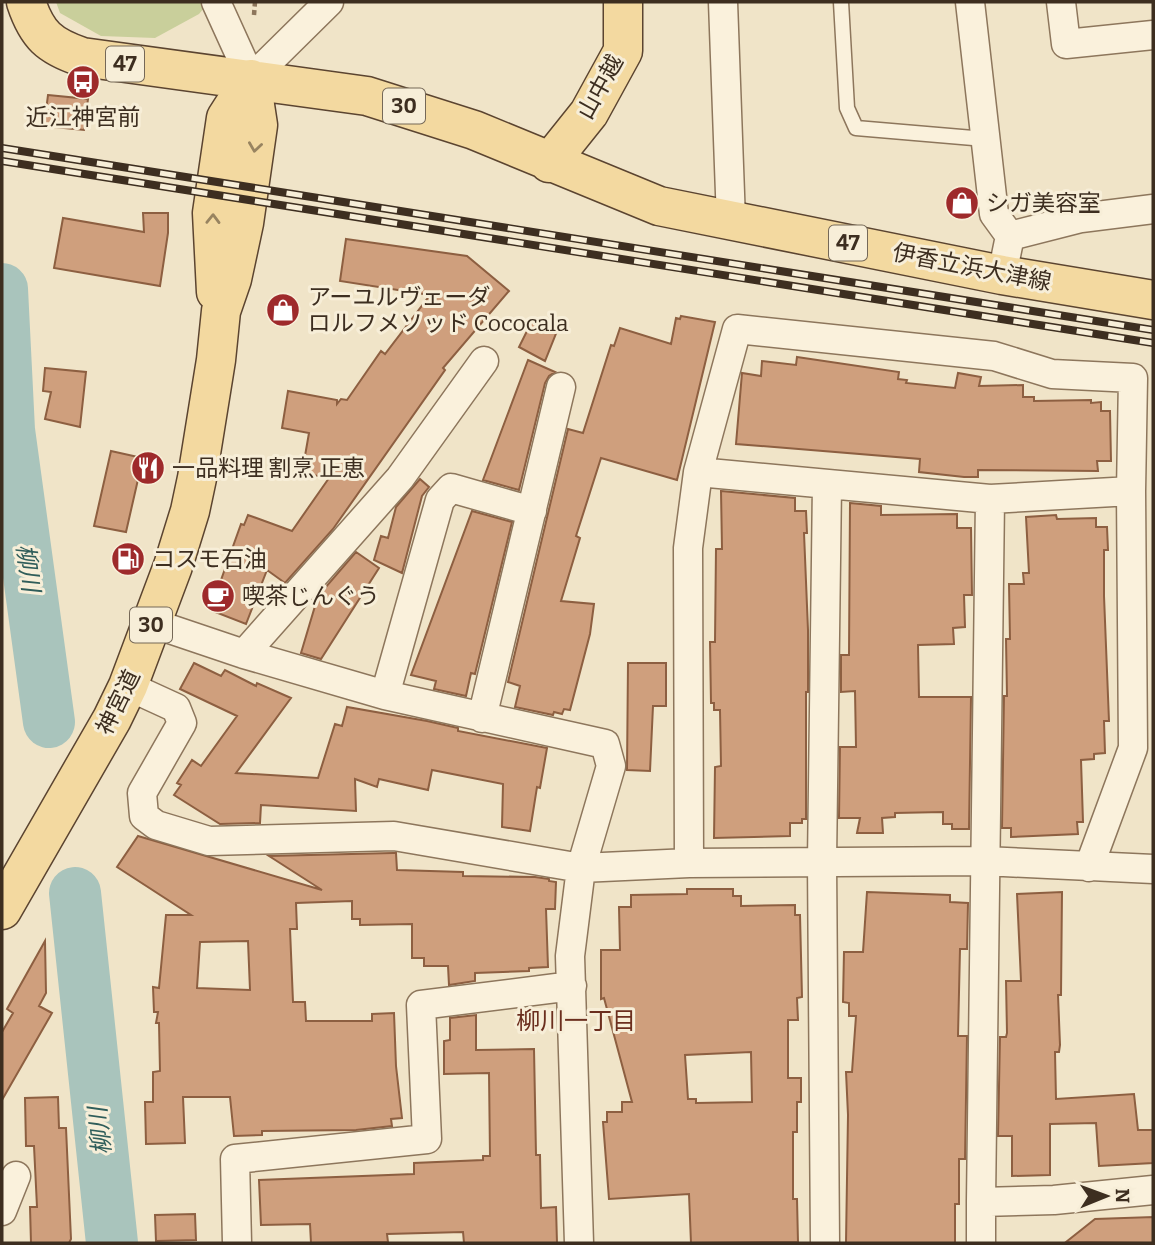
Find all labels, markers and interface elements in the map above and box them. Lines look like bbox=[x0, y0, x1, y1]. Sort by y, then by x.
road number: 47 bbox=[106, 46, 144, 82]
street label: 山中越 bbox=[571, 50, 629, 124]
bus stop icon: 近江神宮前 bbox=[64, 63, 102, 101]
road number: 30 bbox=[383, 88, 425, 124]
place label: 近江神宮前 bbox=[26, 103, 141, 131]
one-way arrow bbox=[248, 141, 263, 153]
shop icon: シガ美容室 bbox=[943, 184, 981, 222]
place label: シガ美容室 bbox=[986, 189, 1101, 217]
one-way arrow bbox=[205, 213, 221, 224]
road number: 47 bbox=[829, 226, 867, 260]
street label: 伊香立浜大津線 bbox=[890, 238, 1054, 296]
place label: アーユルヴェーダ ロルフメソッド Cococala bbox=[308, 283, 569, 337]
shop icon: アーユルヴェーダ ロルフメソッド Cococala bbox=[264, 291, 302, 329]
restaurant icon: 一品料理 割烹 正恵 bbox=[129, 449, 167, 487]
place label: 一品料理 割烹 正恵 bbox=[172, 454, 365, 482]
fuel station icon: コスモ石油 bbox=[109, 540, 147, 578]
water label: 柳川 bbox=[11, 542, 46, 597]
place label: コスモ石油 bbox=[152, 545, 267, 573]
cafe icon: 喫茶じんぐう bbox=[199, 577, 237, 615]
place label: 喫茶じんぐう bbox=[242, 582, 380, 610]
road number: 30 bbox=[130, 608, 172, 642]
street label: 神宮道 bbox=[90, 665, 146, 739]
district label: 柳川一丁目 bbox=[516, 1007, 636, 1035]
water label: 柳川 bbox=[83, 1103, 116, 1156]
north arrow bbox=[1071, 1161, 1141, 1231]
text: N bbox=[1111, 1188, 1134, 1204]

